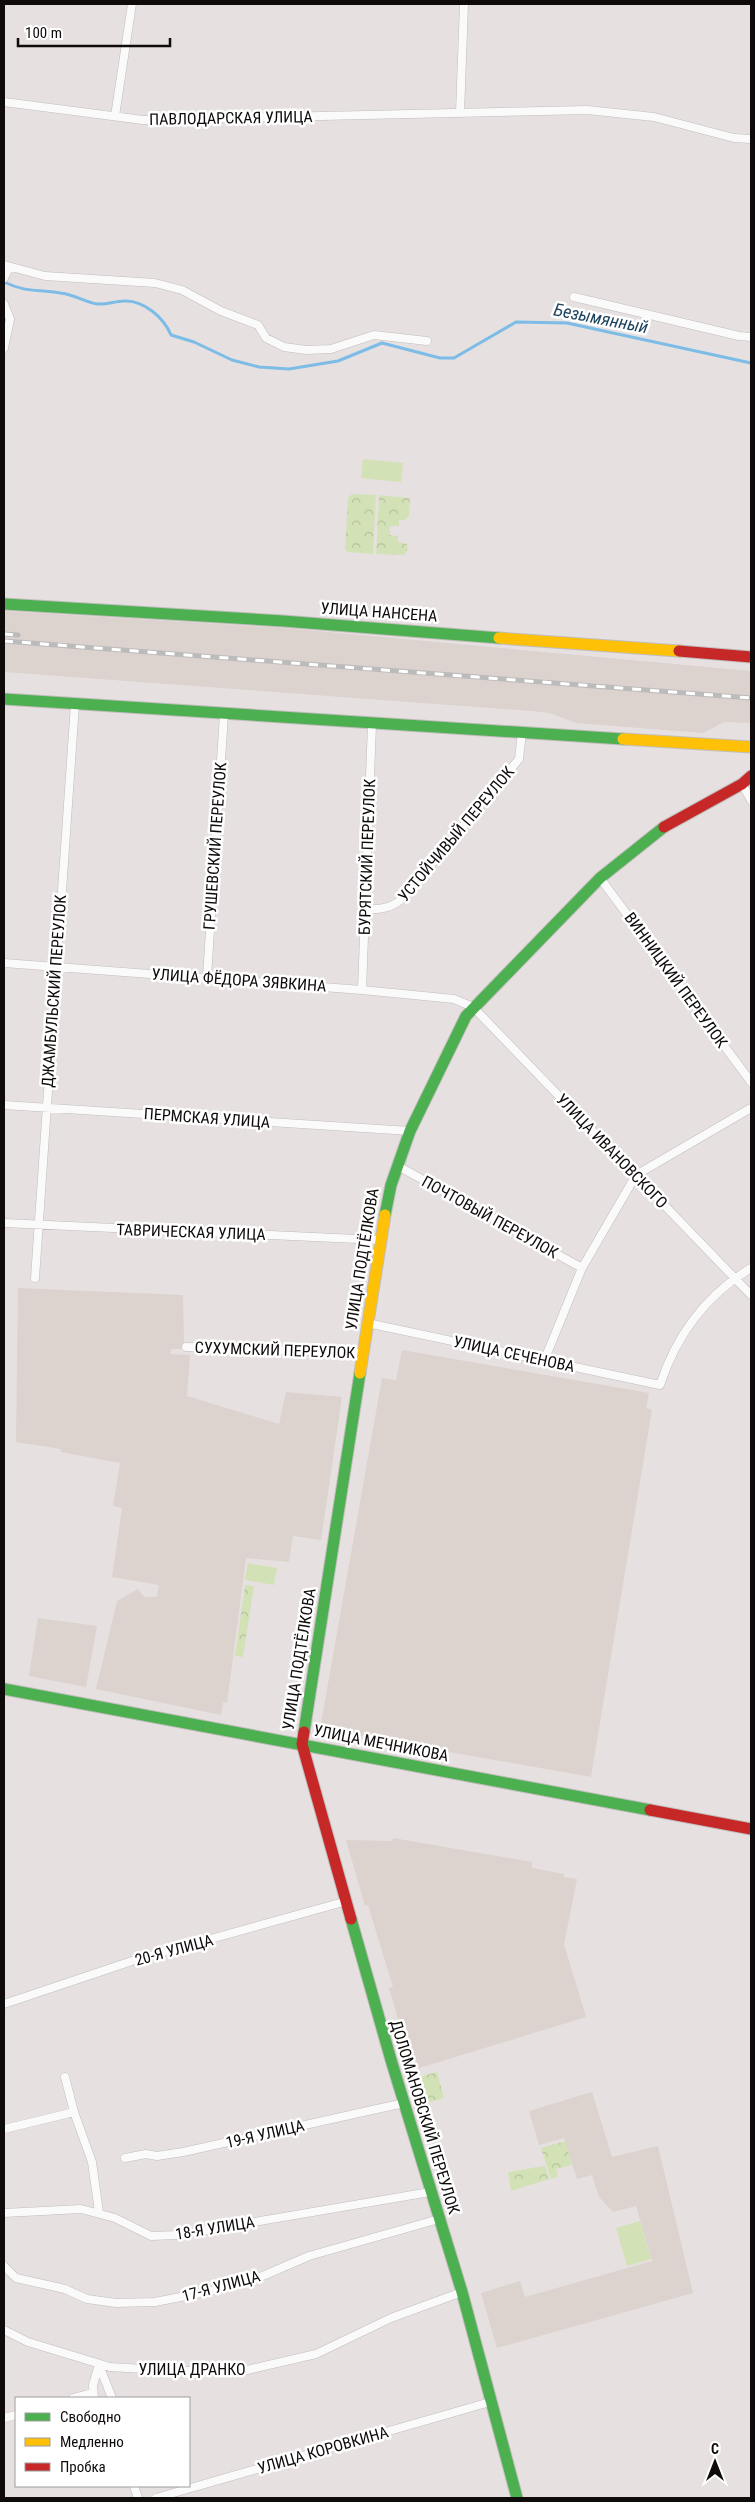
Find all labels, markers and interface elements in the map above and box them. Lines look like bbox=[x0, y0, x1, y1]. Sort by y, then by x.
scale bar bbox=[18, 15, 170, 47]
text: 100 m bbox=[25, 24, 62, 42]
street label: ПАВЛОДАРСКАЯ УЛИЦА bbox=[149, 107, 313, 129]
water label: Безымянный bbox=[552, 299, 650, 337]
street label: УЛИЦА НАНСЕНА bbox=[320, 598, 438, 626]
street label: ГРУШЕВСКИЙ ПЕРЕУЛОК bbox=[200, 761, 230, 931]
street label: УСТОЙЧИВЫЙ ПЕРЕУЛОК bbox=[394, 763, 518, 905]
street label: БУРЯТСКИЙ ПЕРЕУЛОК bbox=[355, 779, 379, 935]
street label: ДЖАМБУЛЬСКИЙ ПЕРЕУЛОК bbox=[38, 894, 70, 1088]
street label: ВИННИЦКИЙ ПЕРЕУЛОК bbox=[621, 909, 731, 1051]
street label: УЛИЦА ФЁДОРА ЗЯВКИНА bbox=[151, 964, 327, 996]
street label: УЛИЦА ИВАНОВСКОГО bbox=[552, 1090, 672, 1212]
street label: ПЕРМСКАЯ УЛИЦА bbox=[143, 1104, 271, 1132]
street label: ПОЧТОВЫЙ ПЕРЕУЛОК bbox=[419, 1172, 561, 1262]
street label: УЛИЦА ПОДТЁЛКОВА bbox=[341, 1187, 383, 1331]
street label: ТАВРИЧЕСКАЯ УЛИЦА bbox=[116, 1220, 266, 1244]
street label: УЛИЦА СЕЧЕНОВА bbox=[452, 1332, 576, 1376]
street label: СУХУМСКИЙ ПЕРЕУЛОК bbox=[194, 1338, 356, 1362]
street label: УЛИЦА ПОДТЁЛКОВА bbox=[278, 1587, 320, 1731]
street label: УЛИЦА МЕЧНИКОВА bbox=[312, 1721, 450, 1765]
street label: 20-Я УЛИЦА bbox=[133, 1930, 215, 1970]
street label: ДОЛОМАНОВСКИЙ ПЕРЕУЛОК bbox=[386, 2018, 464, 2216]
street label: 19-Я УЛИЦА bbox=[224, 2116, 306, 2152]
street label: 18-Я УЛИЦА bbox=[174, 2212, 256, 2244]
street label: 17-Я УЛИЦА bbox=[180, 2266, 262, 2306]
street label: УЛИЦА ДРАНКО bbox=[138, 2360, 246, 2379]
legend bbox=[15, 2397, 190, 2487]
text: Свободно bbox=[60, 2408, 121, 2426]
street label: УЛИЦА КОРОВКИНА bbox=[255, 2422, 391, 2478]
text: Медленно bbox=[60, 2433, 124, 2451]
north arrow bbox=[690, 2437, 740, 2487]
text: С bbox=[711, 2441, 719, 2457]
text: Пробка bbox=[60, 2458, 106, 2476]

